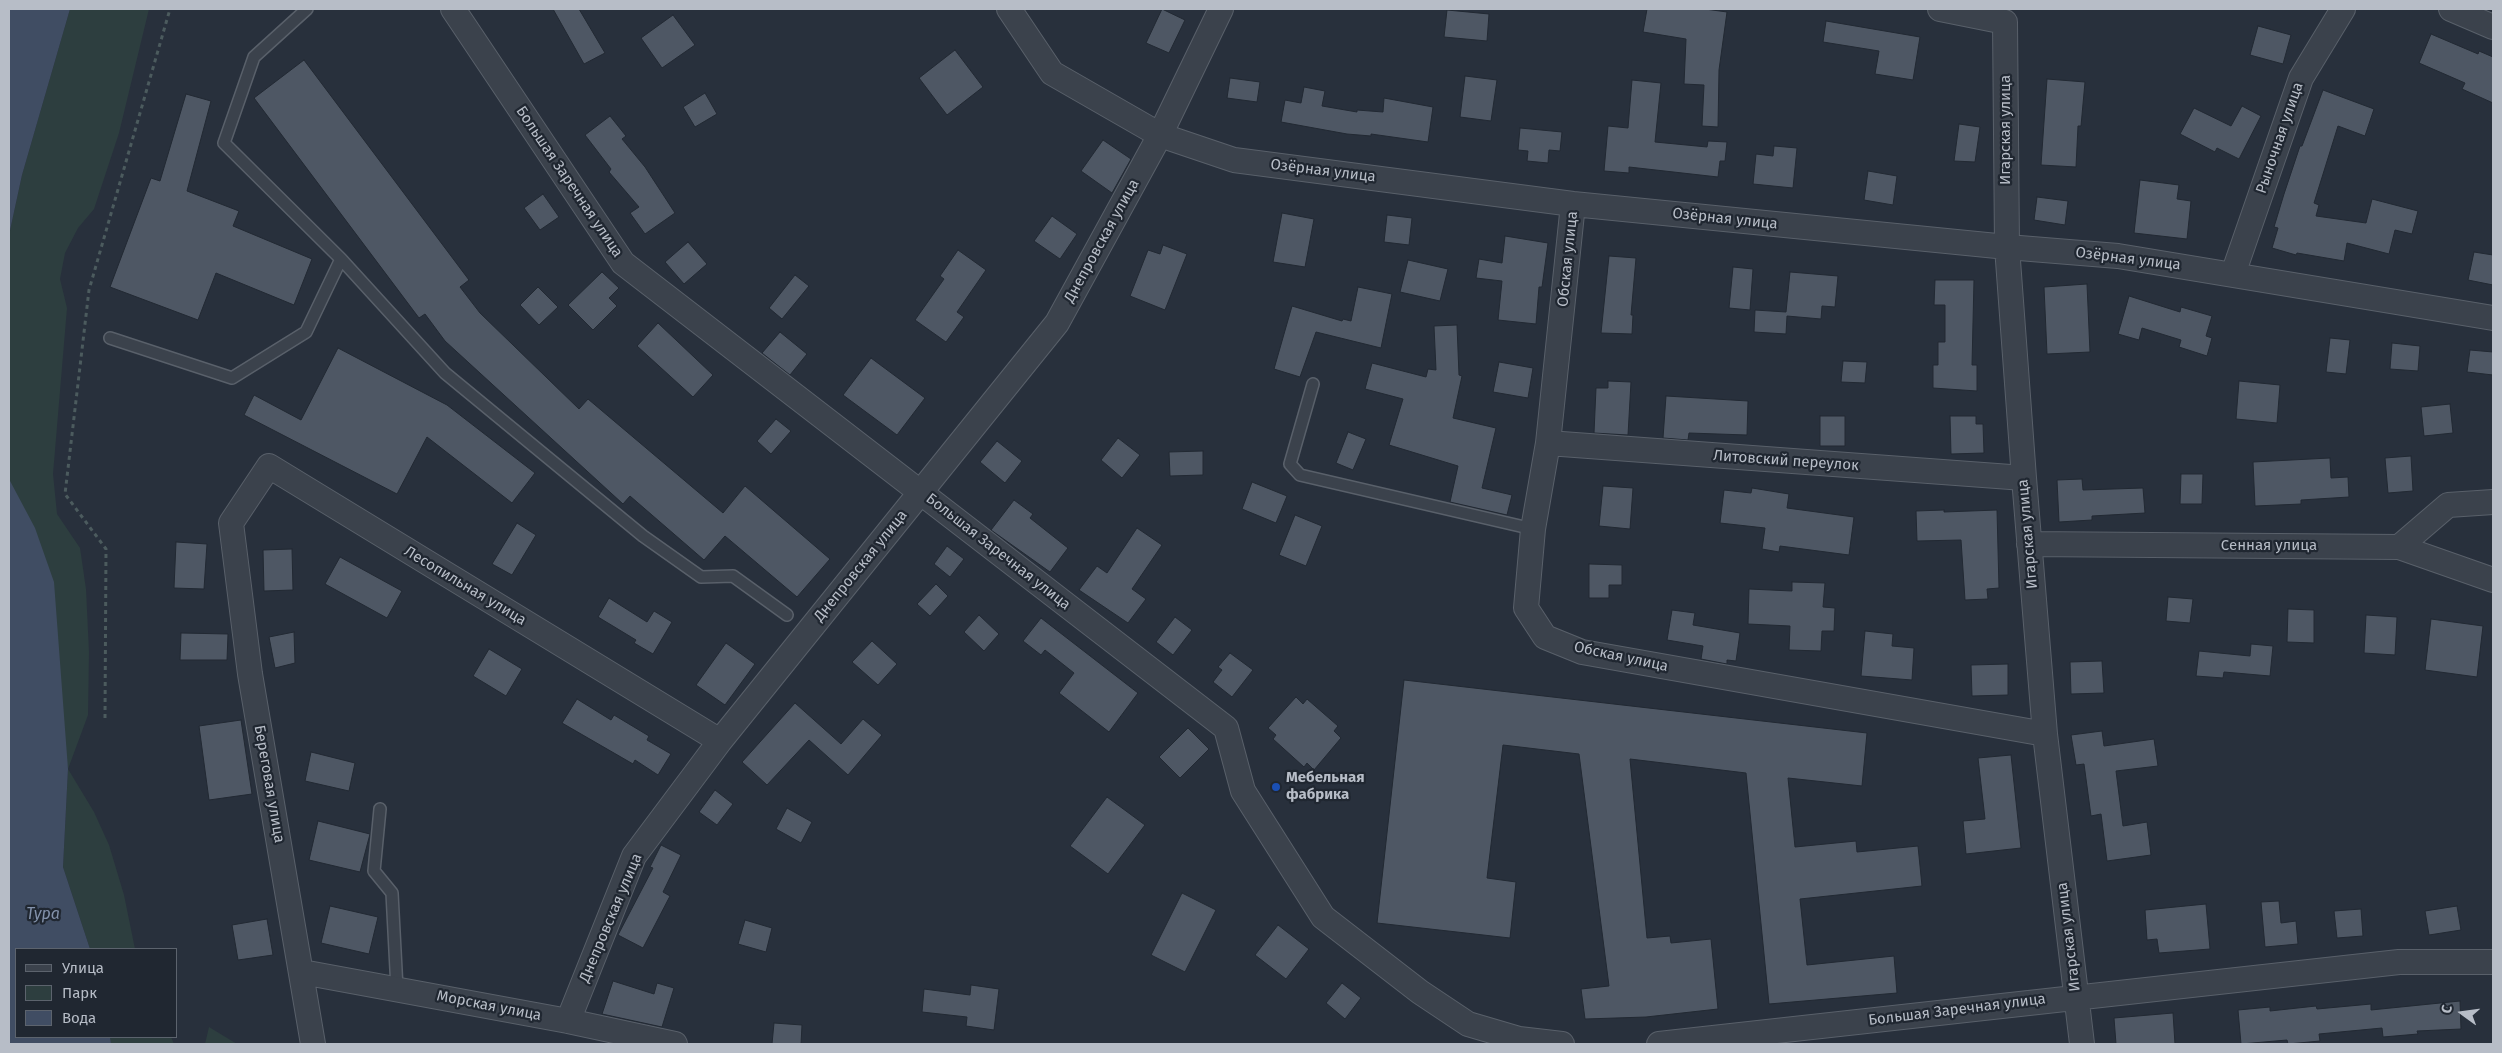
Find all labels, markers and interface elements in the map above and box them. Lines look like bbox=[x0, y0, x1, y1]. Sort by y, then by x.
street label: Игарская улица bbox=[1997, 75, 2015, 185]
street label: Рыночная улица bbox=[2253, 80, 2307, 196]
street label: Большая Заречная улица bbox=[512, 103, 626, 261]
street label: Озёрная улица bbox=[1269, 156, 1377, 186]
street label: Днепровская улица bbox=[1061, 176, 1143, 306]
street label: Озёрная улица bbox=[1671, 205, 1779, 233]
street label: Обская улица bbox=[1554, 210, 1582, 308]
street label: Озёрная улица bbox=[2074, 244, 2182, 274]
street label: Литовский переулок bbox=[1713, 447, 1859, 475]
street label: Игарская улица bbox=[2014, 478, 2042, 590]
street label: Большая Заречная улица bbox=[922, 490, 1074, 614]
street label: Днепровская улица bbox=[811, 507, 911, 625]
street label: Сенная улица bbox=[2221, 537, 2317, 555]
street label: Лесопильная улица bbox=[401, 542, 529, 630]
street label: Обская улица bbox=[1572, 638, 1670, 676]
street label: Береговая улица bbox=[250, 724, 288, 844]
place label: Мебельная фабрика bbox=[1286, 769, 1365, 804]
marker: Мебельная фабрика bbox=[1270, 781, 1282, 793]
street label: Днепровская улица bbox=[576, 851, 646, 985]
street label: Игарская улица bbox=[2053, 881, 2085, 993]
water label: Тура bbox=[26, 905, 60, 925]
legend bbox=[15, 948, 178, 1038]
text: Улица bbox=[62, 959, 104, 977]
text: Парк bbox=[62, 984, 97, 1002]
street label: Морская улица bbox=[435, 987, 543, 1025]
north arrow bbox=[2437, 988, 2487, 1038]
street label: Большая Заречная улица bbox=[1867, 990, 2047, 1030]
text: С bbox=[2438, 1003, 2456, 1015]
text: Вода bbox=[62, 1009, 96, 1027]

